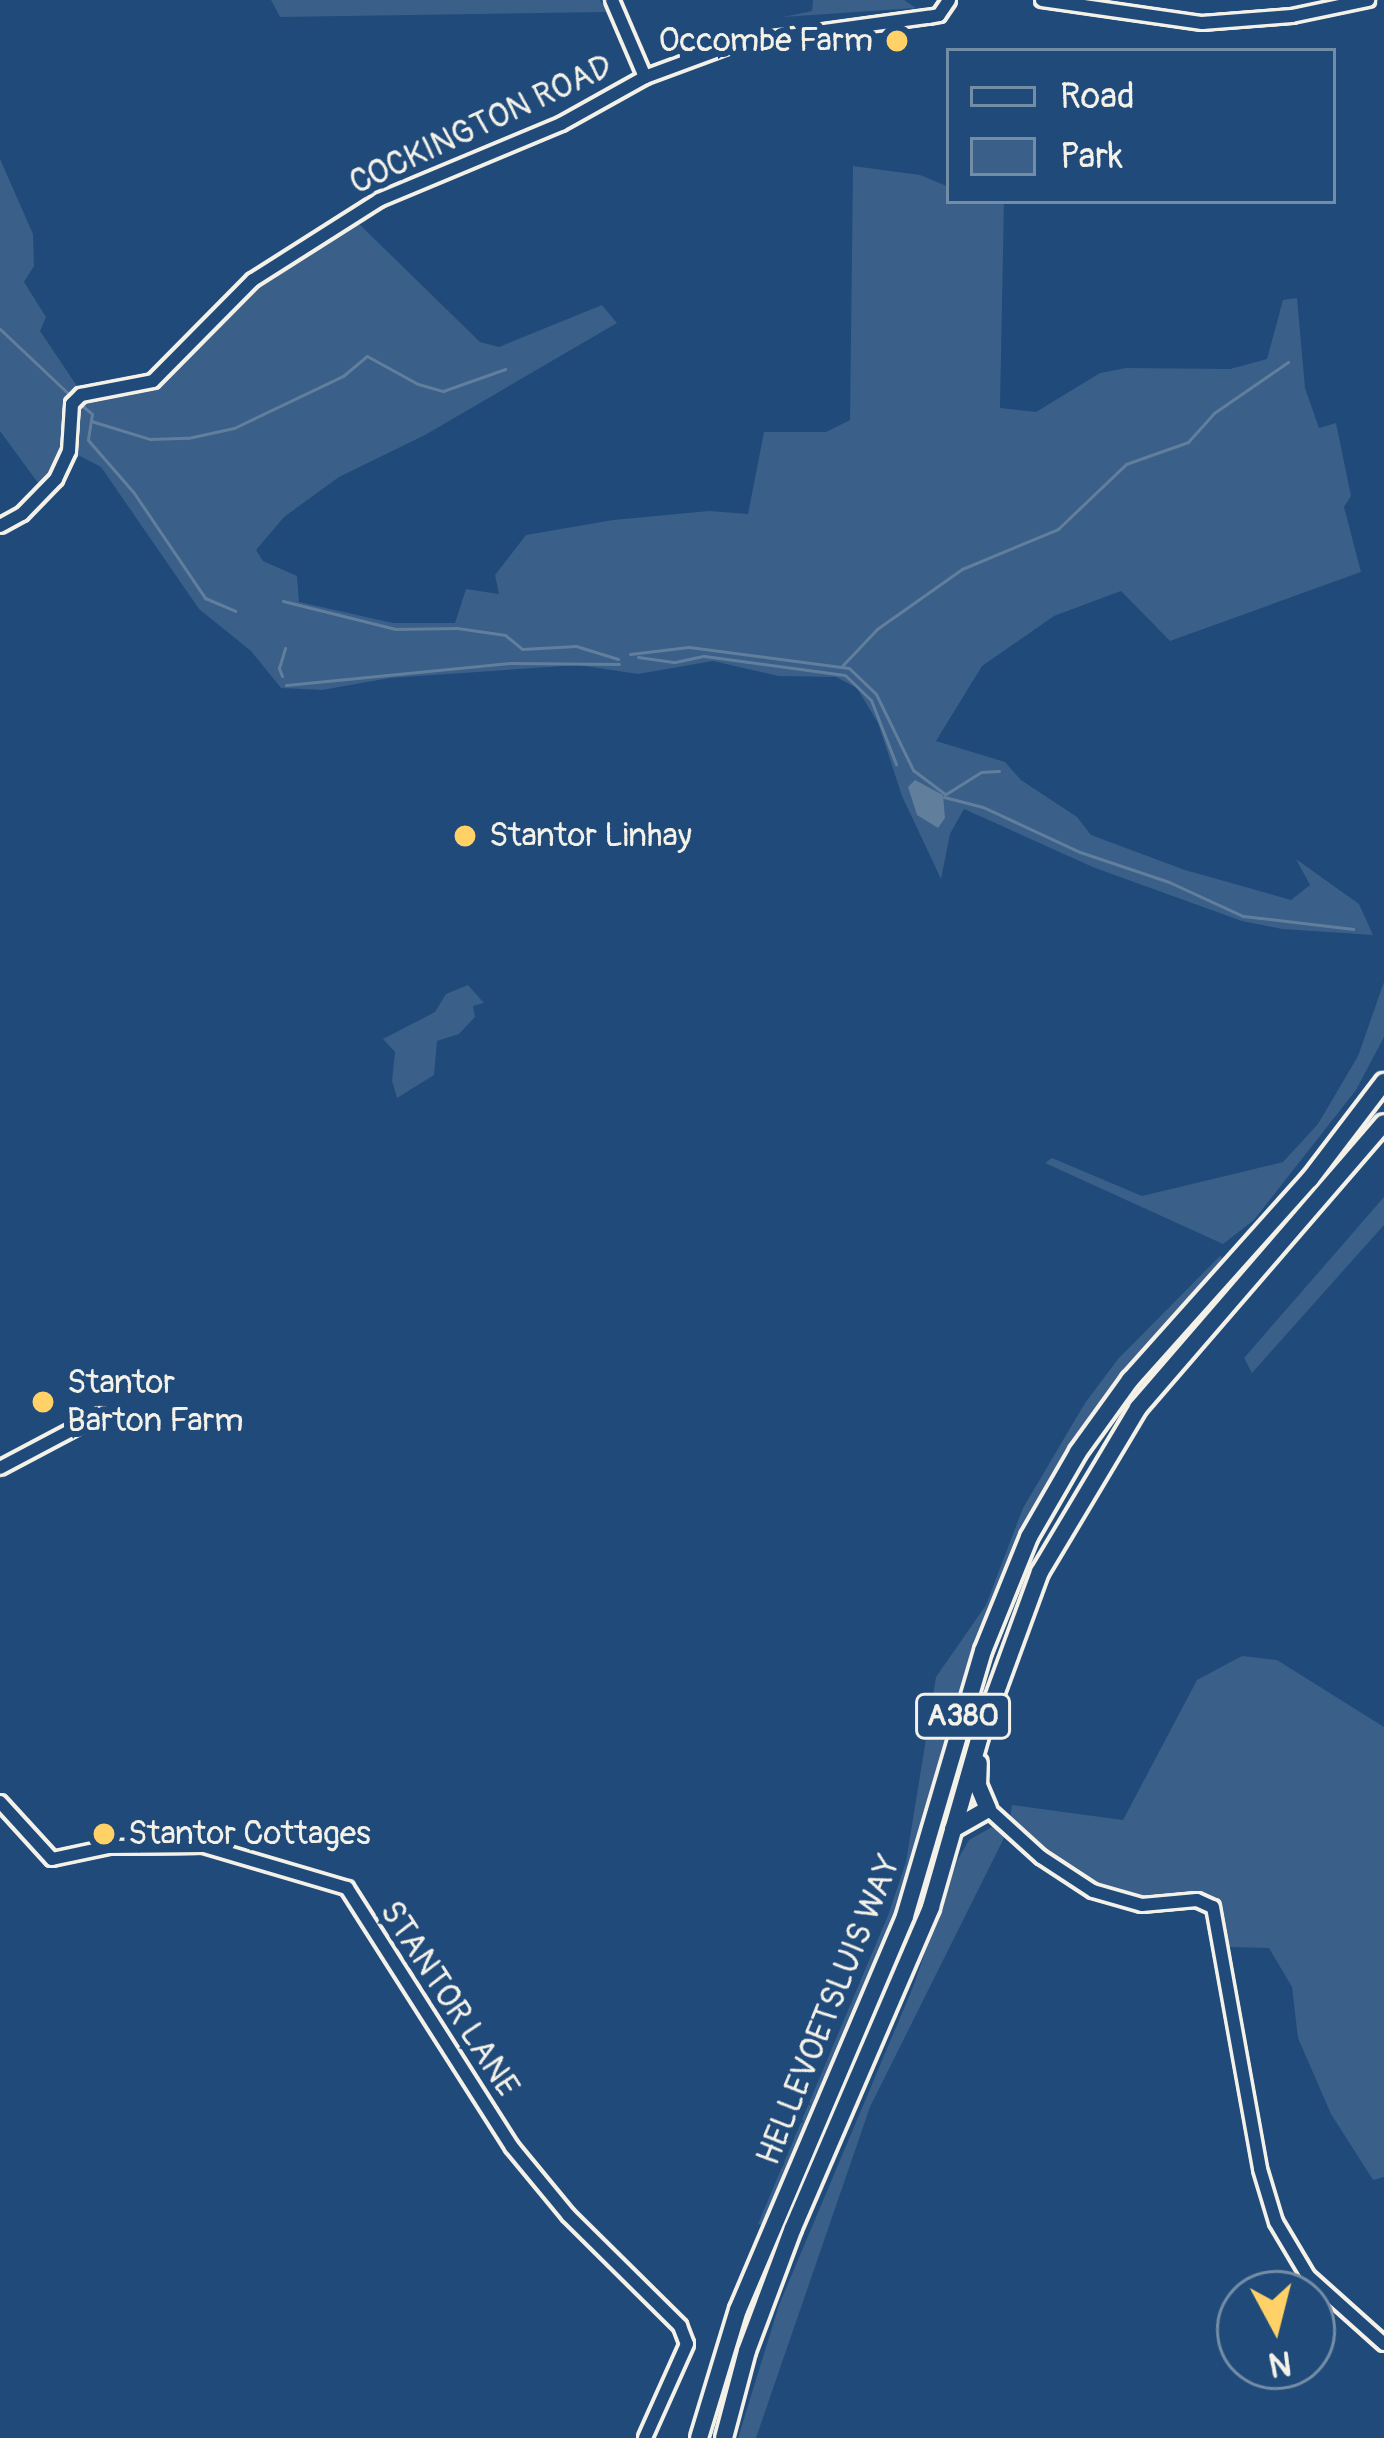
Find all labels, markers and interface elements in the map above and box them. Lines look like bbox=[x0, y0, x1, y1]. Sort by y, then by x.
place label: Occombe Farm bbox=[659, 21, 873, 61]
marker: Occombe Farm bbox=[884, 28, 910, 54]
street label: COCKINGTON ROAD bbox=[344, 47, 618, 203]
legend bbox=[946, 48, 1336, 204]
text: Road bbox=[1060, 74, 1135, 119]
text: Park bbox=[1060, 134, 1123, 179]
place label: Stantor Linhay bbox=[489, 816, 692, 856]
marker: Stantor Linhay bbox=[452, 823, 478, 849]
place label: Stantor Barton Farm bbox=[67, 1363, 244, 1441]
marker: Stantor Barton Farm bbox=[30, 1389, 56, 1415]
road number: A380 bbox=[915, 1692, 1011, 1740]
place label: Stantor Cottages bbox=[128, 1814, 371, 1854]
marker: Stantor Cottages bbox=[91, 1821, 117, 1847]
street label: HELLEVOETSLUIS WAY bbox=[749, 1849, 909, 2171]
street label: STANTOR LANE bbox=[371, 1894, 527, 2104]
north arrow bbox=[1216, 2270, 1336, 2390]
text: N bbox=[1267, 2342, 1294, 2385]

